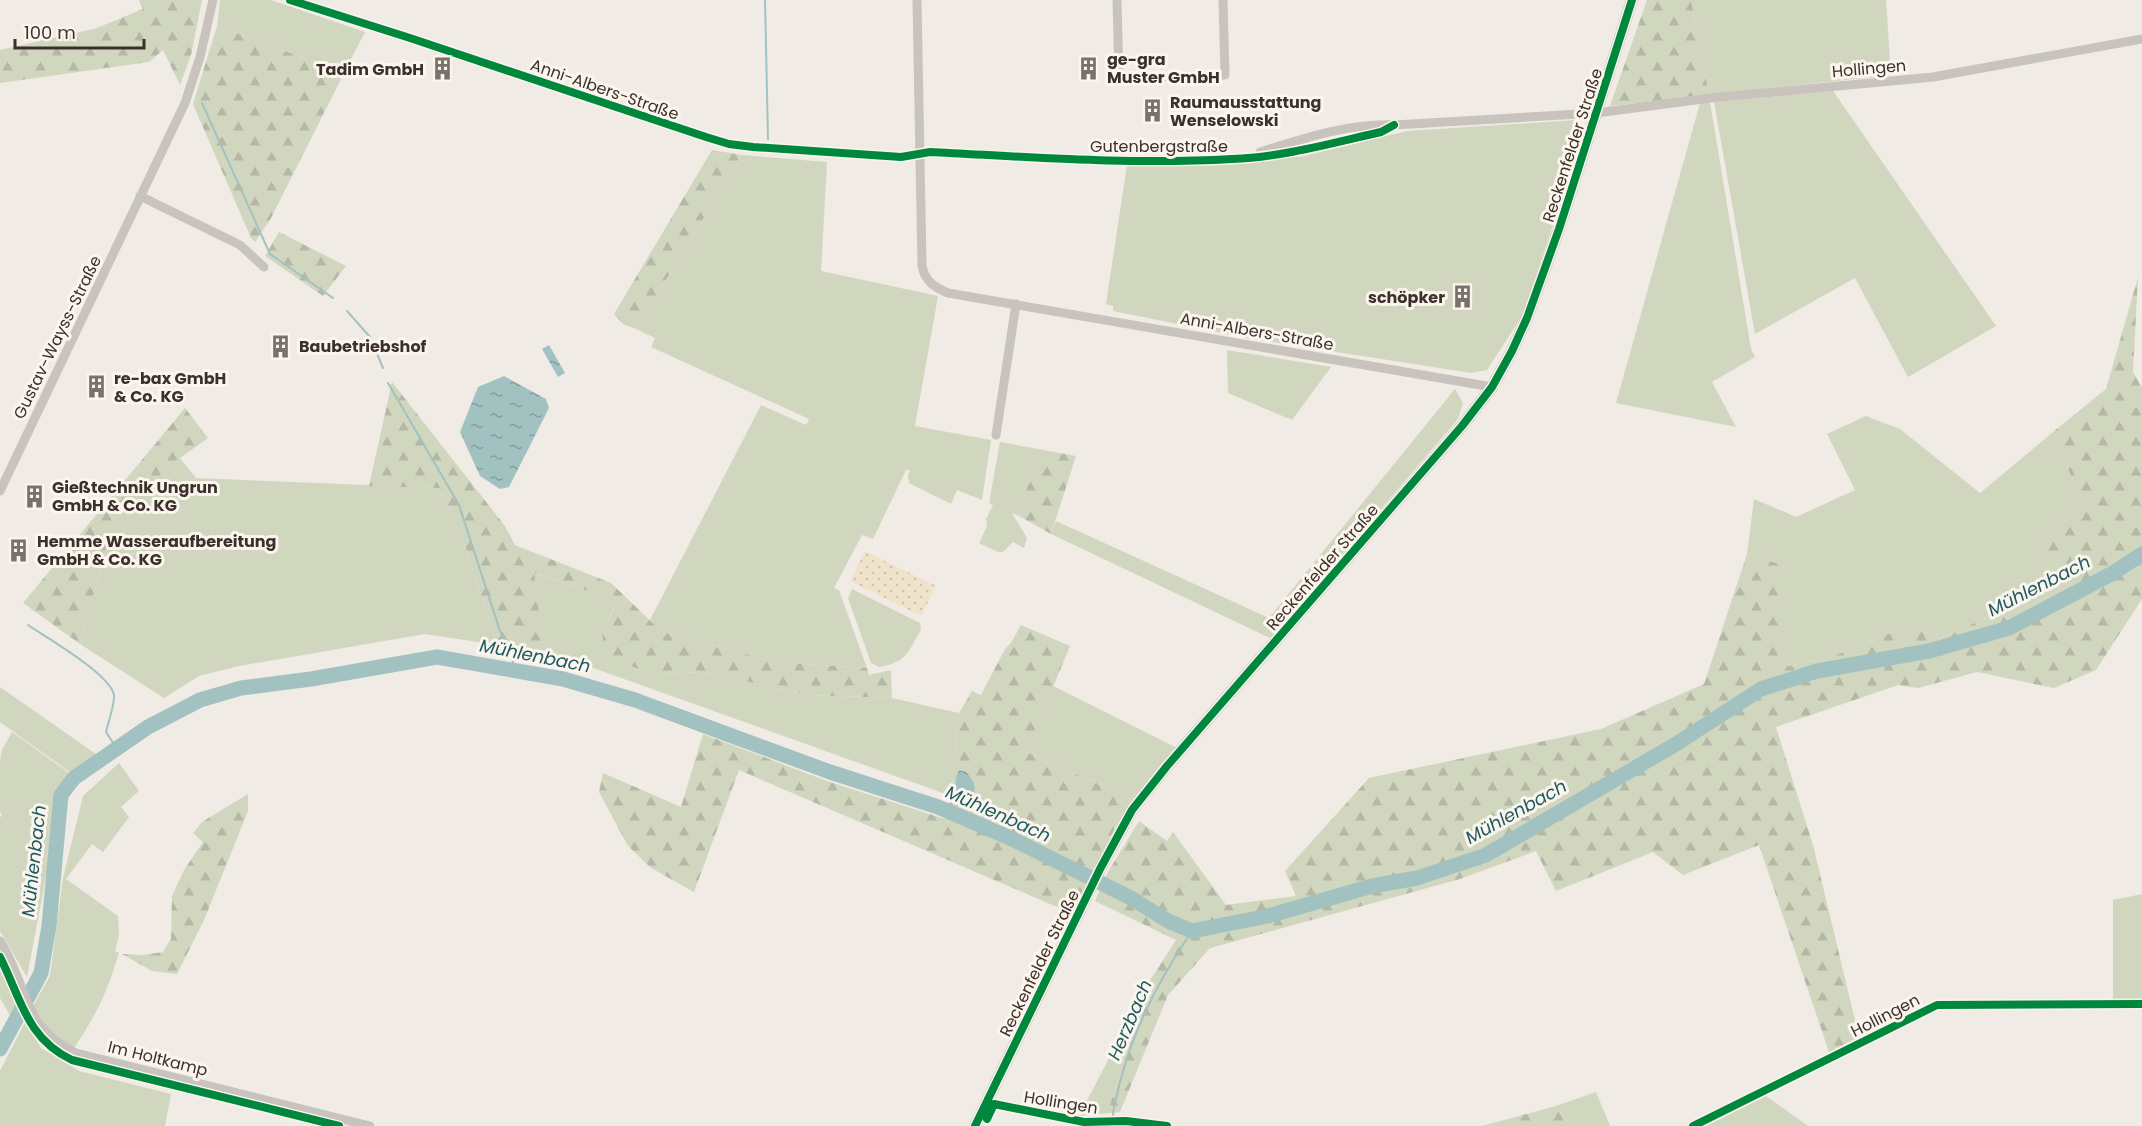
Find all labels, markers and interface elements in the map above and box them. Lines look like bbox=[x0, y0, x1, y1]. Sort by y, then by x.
scale bar bbox=[15, 12, 144, 50]
text: 100 m bbox=[24, 20, 76, 45]
place label: ge-gra Muster GmbH bbox=[1107, 48, 1220, 89]
street label: Anni-Albers-Straße bbox=[528, 53, 682, 126]
street label: Hollingen bbox=[1831, 54, 1907, 83]
building icon: ge-gra Muster GmbH bbox=[1076, 55, 1102, 81]
building icon: Tadim GmbH bbox=[429, 56, 455, 82]
place label: Tadim GmbH bbox=[316, 58, 424, 81]
street label: Reckenfelder Straße bbox=[1537, 65, 1608, 225]
place label: Raumausstattung Wenselowski bbox=[1170, 91, 1321, 132]
building icon: Raumausstattung Wenselowski bbox=[1139, 98, 1165, 124]
street label: Gutenbergstraße bbox=[1090, 135, 1228, 158]
street label: Gustav-Wayss-Straße bbox=[8, 252, 107, 423]
building icon: schöpker bbox=[1450, 284, 1476, 310]
place label: schöpker bbox=[1368, 286, 1445, 309]
street label: Anni-Albers-Straße bbox=[1178, 307, 1336, 356]
building icon: Baubetriebshof bbox=[268, 333, 294, 359]
place label: Baubetriebshof bbox=[299, 335, 427, 358]
place label: re-bax GmbH & Co. KG bbox=[114, 367, 226, 408]
building icon: re-bax GmbH & Co. KG bbox=[83, 374, 109, 400]
place label: Gießtechnik Ungrun GmbH & Co. KG bbox=[52, 476, 218, 517]
building icon: Gießtechnik Ungrun GmbH & Co. KG bbox=[21, 483, 47, 509]
street label: Reckenfelder Straße bbox=[1261, 499, 1384, 636]
place label: Hemme Wasseraufbereitung GmbH & Co. KG bbox=[37, 530, 276, 571]
building icon: Hemme Wasseraufbereitung GmbH & Co. KG bbox=[6, 537, 32, 563]
water label: Mühlenbach bbox=[1983, 549, 2095, 622]
water label: Mühlenbach bbox=[478, 633, 593, 679]
water label: Mühlenbach bbox=[1461, 773, 1571, 850]
water label: Mühlenbach bbox=[942, 779, 1055, 848]
water label: Mühlenbach bbox=[15, 804, 52, 918]
street label: Reckenfelder Straße bbox=[994, 886, 1085, 1040]
water label: Herzbach bbox=[1101, 976, 1158, 1064]
street label: Hollingen bbox=[1847, 988, 1924, 1043]
street label: Im Holtkamp bbox=[106, 1035, 210, 1082]
street label: Hollingen bbox=[1022, 1085, 1099, 1120]

